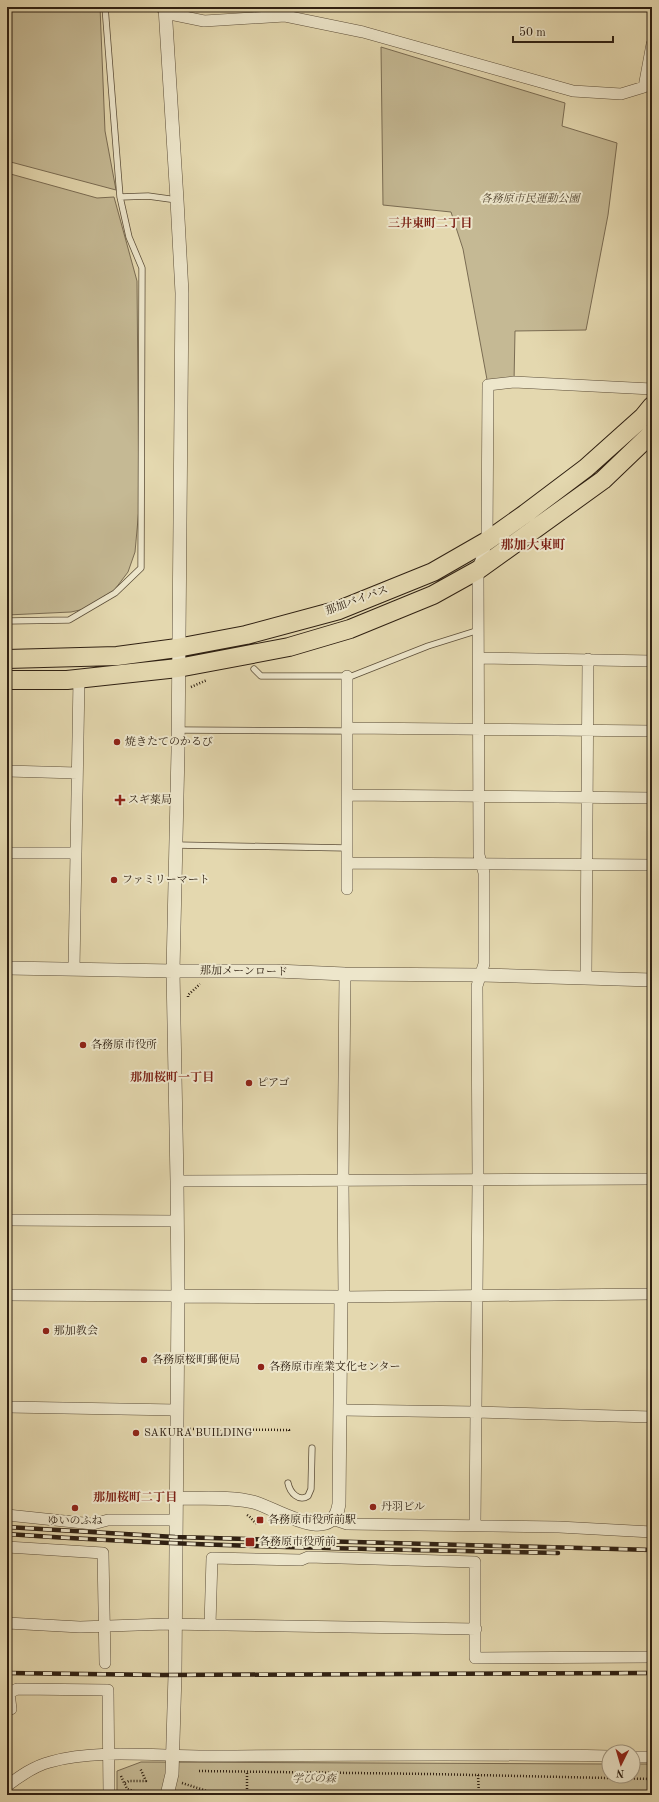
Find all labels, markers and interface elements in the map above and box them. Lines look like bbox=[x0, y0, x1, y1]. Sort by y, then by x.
scale bar bbox=[513, 18, 613, 44]
text: 50 m bbox=[519, 26, 546, 39]
park label: 各務原市民運動公園 bbox=[481, 192, 581, 205]
district label: 三井東町二丁目 bbox=[388, 216, 472, 230]
district label: 那加大東町 bbox=[500, 537, 566, 552]
street label: 那加バイパス bbox=[324, 583, 390, 617]
place label: 焼きたてのかるび bbox=[125, 735, 213, 748]
marker: 焼きたてのかるび bbox=[112, 737, 122, 747]
place label: スギ薬局 bbox=[128, 793, 172, 806]
marker: スギ薬局 bbox=[115, 795, 125, 805]
place label: ファミリーマート bbox=[122, 874, 210, 886]
marker: ファミリーマート bbox=[109, 875, 119, 885]
street label: 那加メーンロード bbox=[200, 964, 288, 978]
place label: 各務原市役所 bbox=[91, 1038, 157, 1051]
marker: 各務原市役所 bbox=[78, 1040, 88, 1050]
district label: 那加桜町一丁目 bbox=[130, 1070, 214, 1084]
place label: ピアゴ bbox=[257, 1077, 289, 1089]
marker: ピアゴ bbox=[244, 1078, 254, 1088]
place label: 那加教会 bbox=[54, 1324, 98, 1337]
marker: 那加教会 bbox=[41, 1326, 51, 1336]
place label: 各務原桜町郵便局 bbox=[152, 1353, 240, 1366]
marker: 各務原桜町郵便局 bbox=[139, 1355, 149, 1365]
place label: 各務原市産業文化センター bbox=[269, 1360, 401, 1373]
marker: 各務原市産業文化センター bbox=[256, 1362, 266, 1372]
marker: SAKURA BUILDING bbox=[131, 1428, 141, 1438]
place label: SAKURA BUILDING bbox=[144, 1428, 252, 1439]
district label: 那加桜町二丁目 bbox=[93, 1490, 177, 1504]
place label: 丹羽ビル bbox=[381, 1501, 425, 1513]
marker: 丹羽ビル bbox=[368, 1502, 378, 1512]
marker: ゆいのふね bbox=[70, 1503, 80, 1513]
place label: 各務原市役所前駅 bbox=[268, 1513, 356, 1526]
place label: ゆいのふね bbox=[48, 1515, 103, 1527]
marker: 各務原市役所前駅 bbox=[255, 1515, 265, 1525]
place label: 各務原市役所前 bbox=[259, 1535, 336, 1548]
marker: 各務原市役所前 bbox=[244, 1536, 256, 1548]
north arrow bbox=[601, 1744, 641, 1784]
text: N bbox=[615, 1767, 625, 1778]
park label: 学びの森 bbox=[292, 1772, 337, 1785]

